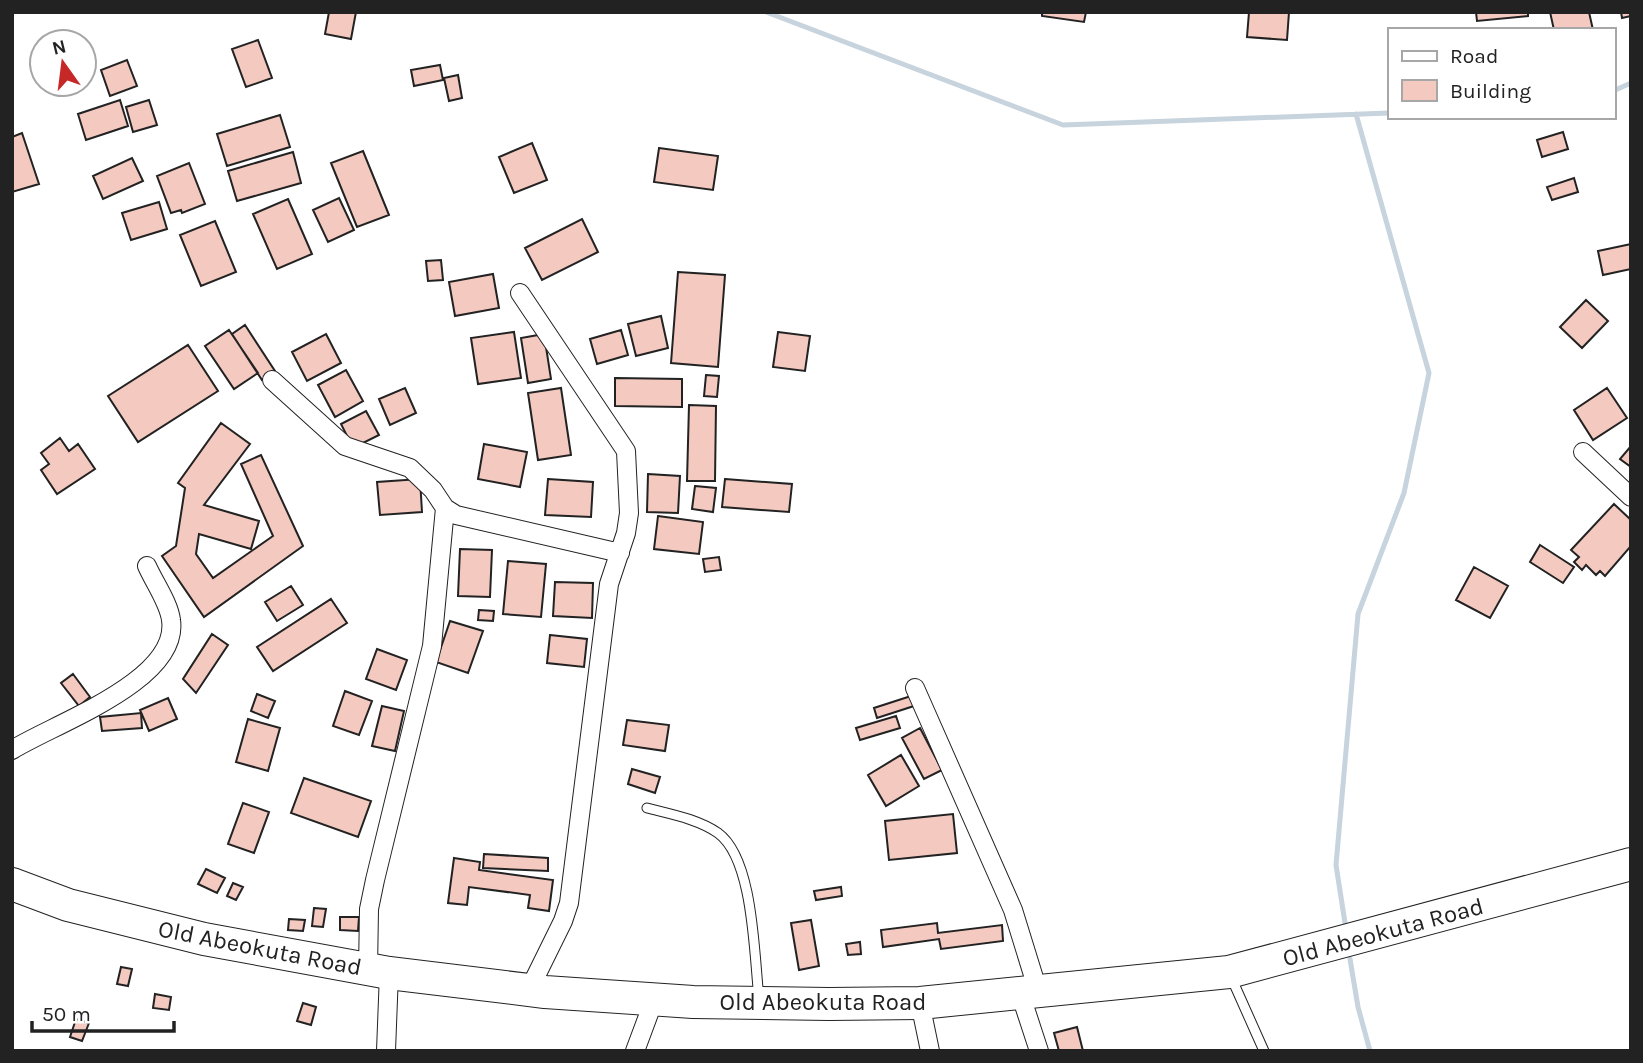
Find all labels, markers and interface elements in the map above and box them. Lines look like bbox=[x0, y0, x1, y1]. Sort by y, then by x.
north arrow bbox=[28, 28, 98, 98]
legend bbox=[1388, 28, 1615, 119]
text: N bbox=[50, 35, 68, 60]
text: Road bbox=[1450, 44, 1498, 68]
text: Building bbox=[1450, 79, 1531, 103]
street label: Old Abeokuta Road bbox=[1279, 892, 1487, 972]
street label: Old Abeokuta Road bbox=[156, 915, 364, 981]
street label: Old Abeokuta Road bbox=[720, 988, 926, 1016]
scale bar bbox=[32, 990, 173, 1034]
text: 50 m bbox=[42, 1002, 91, 1026]

